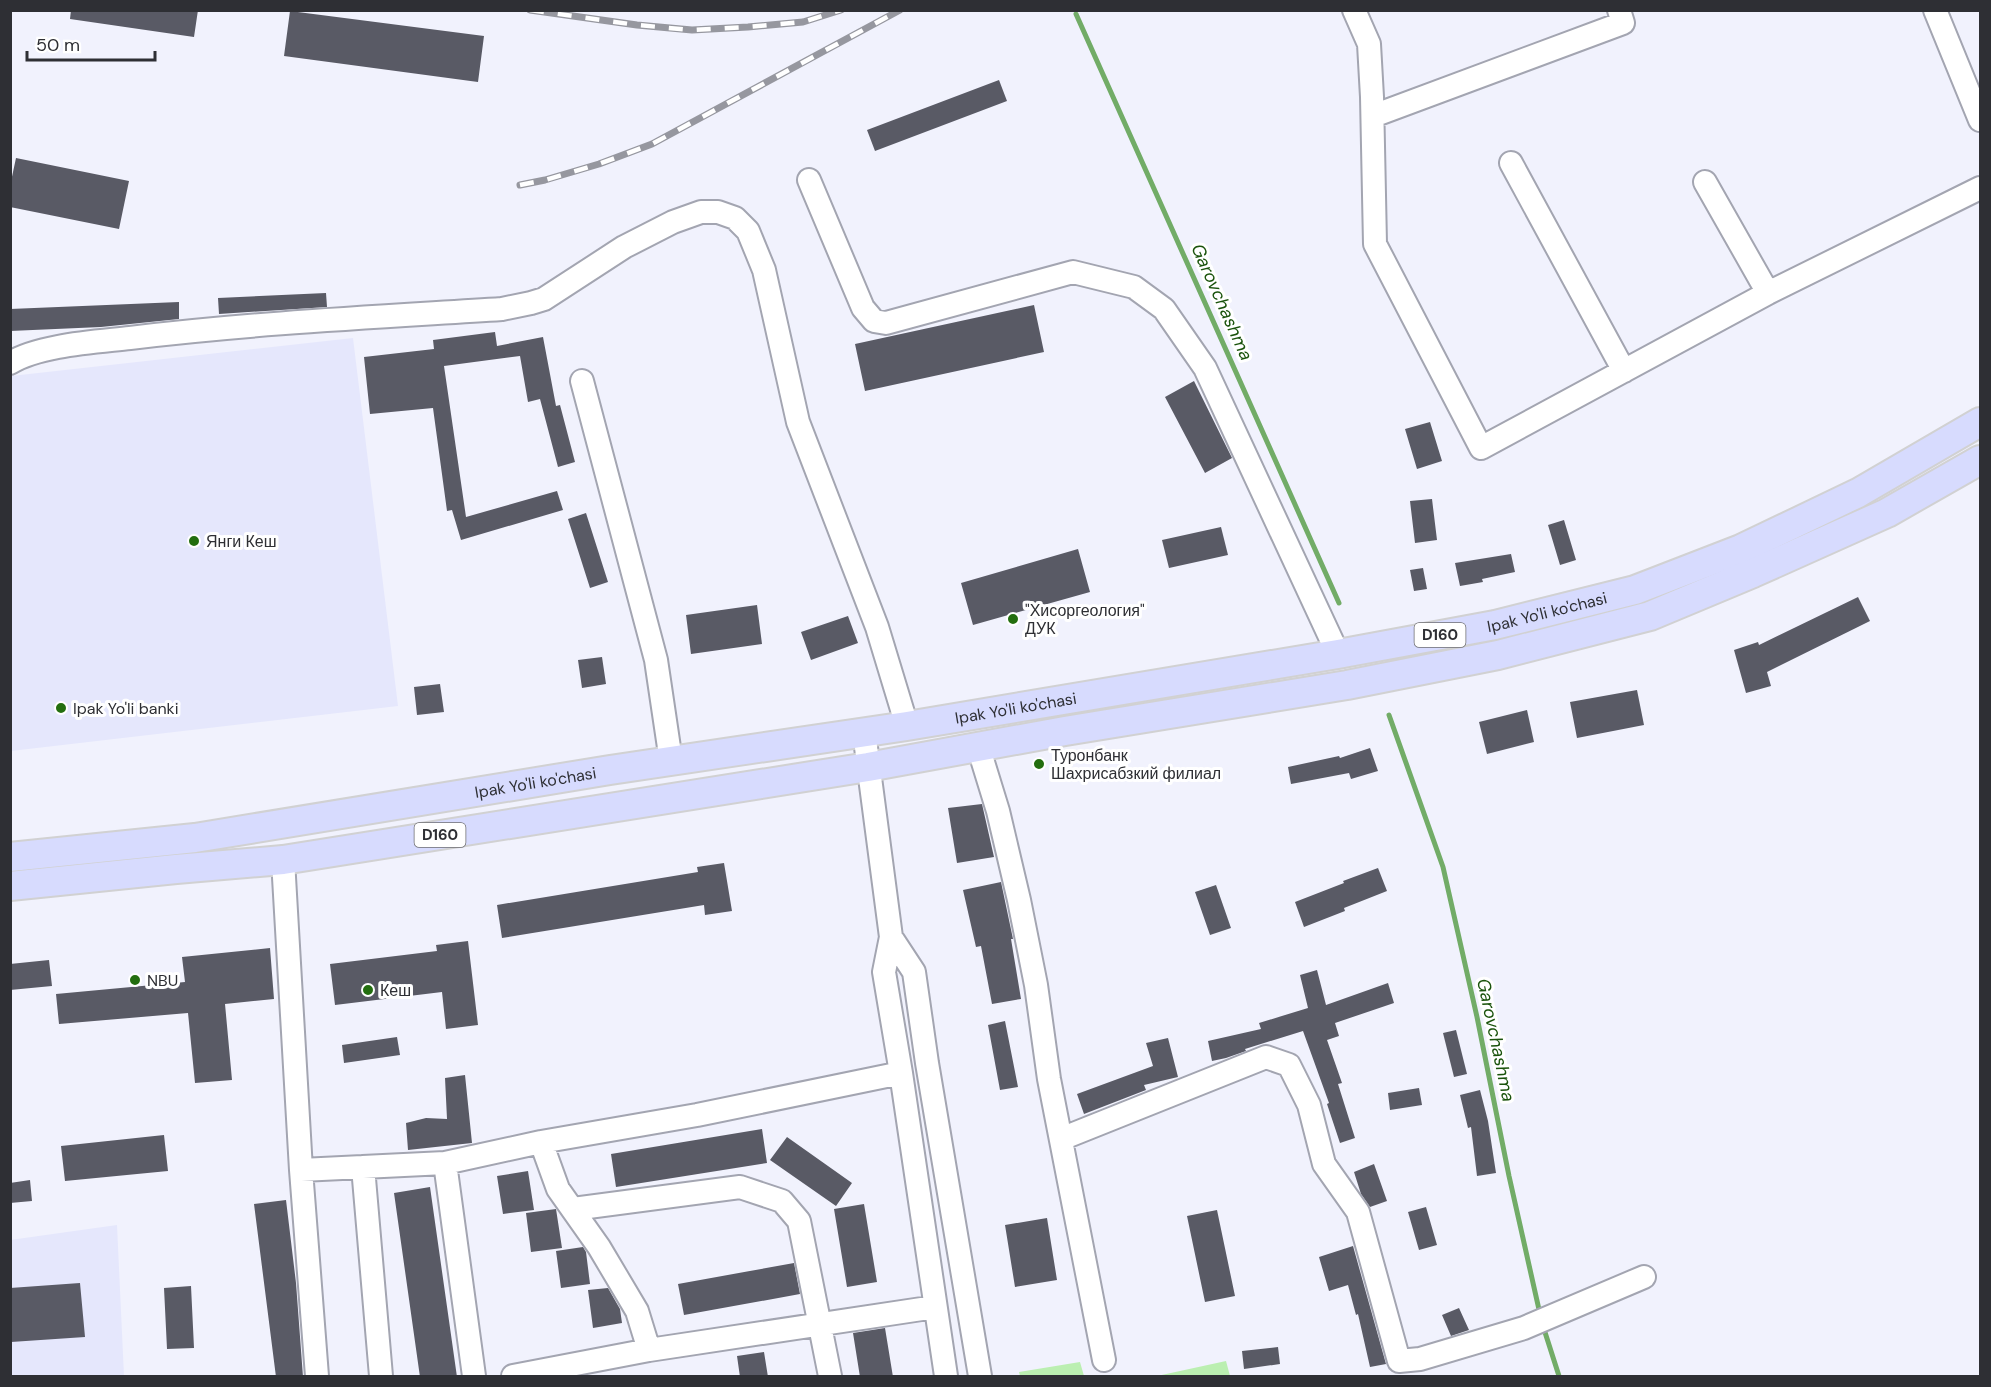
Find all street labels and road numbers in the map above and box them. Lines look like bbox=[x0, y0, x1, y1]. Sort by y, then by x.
street label: Ipak Yo'li ko'chasi bbox=[1485, 587, 1609, 637]
road number: D160 bbox=[1414, 623, 1466, 647]
street label: Ipak Yo'li ko'chasi bbox=[953, 688, 1078, 729]
street label: Ipak Yo'li ko'chasi bbox=[473, 762, 598, 803]
road number: D160 bbox=[414, 823, 466, 847]

